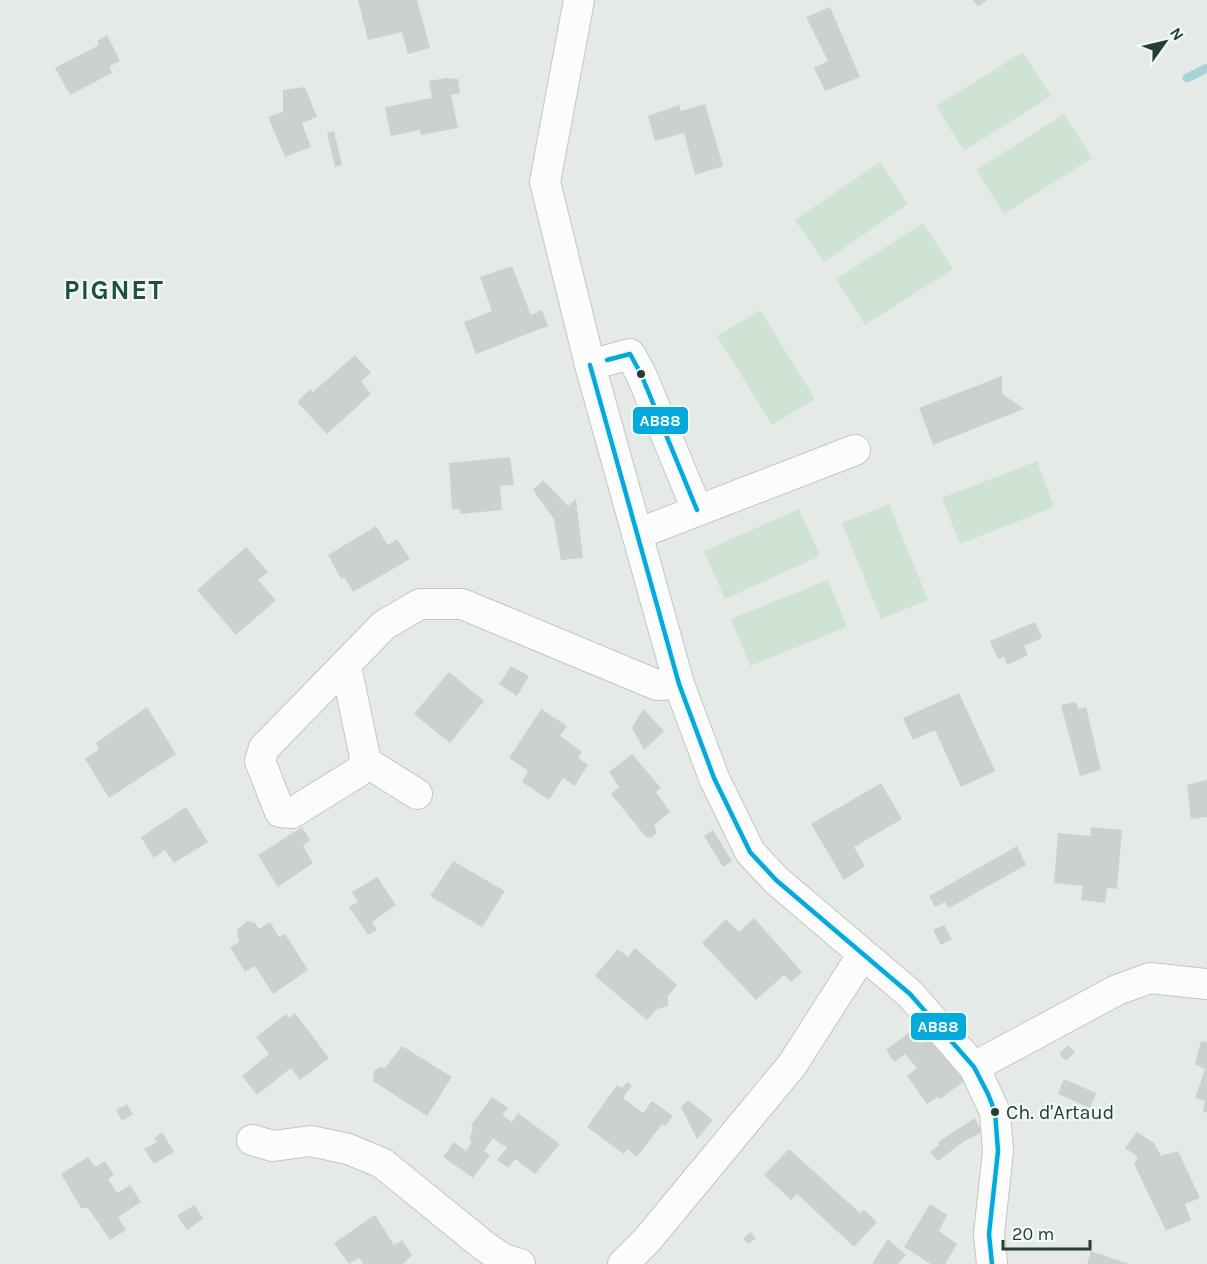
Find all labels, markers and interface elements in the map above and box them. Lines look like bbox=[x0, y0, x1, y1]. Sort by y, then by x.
north arrow bbox=[1135, 12, 1195, 72]
text: N bbox=[1166, 24, 1188, 44]
district label: PIGNET bbox=[64, 274, 164, 306]
unlabelled marker bbox=[635, 368, 647, 380]
line badge: AB88 bbox=[632, 406, 689, 435]
text: AB88 bbox=[639, 411, 681, 430]
line badge: AB88 bbox=[910, 1012, 967, 1041]
text: AB88 bbox=[917, 1017, 959, 1036]
place label: Ch. d'Artaud bbox=[1006, 1101, 1114, 1124]
marker: Ch. d'Artaud bbox=[989, 1106, 1001, 1118]
scale bar bbox=[1003, 1213, 1090, 1251]
text: 20 m bbox=[1012, 1223, 1054, 1245]

